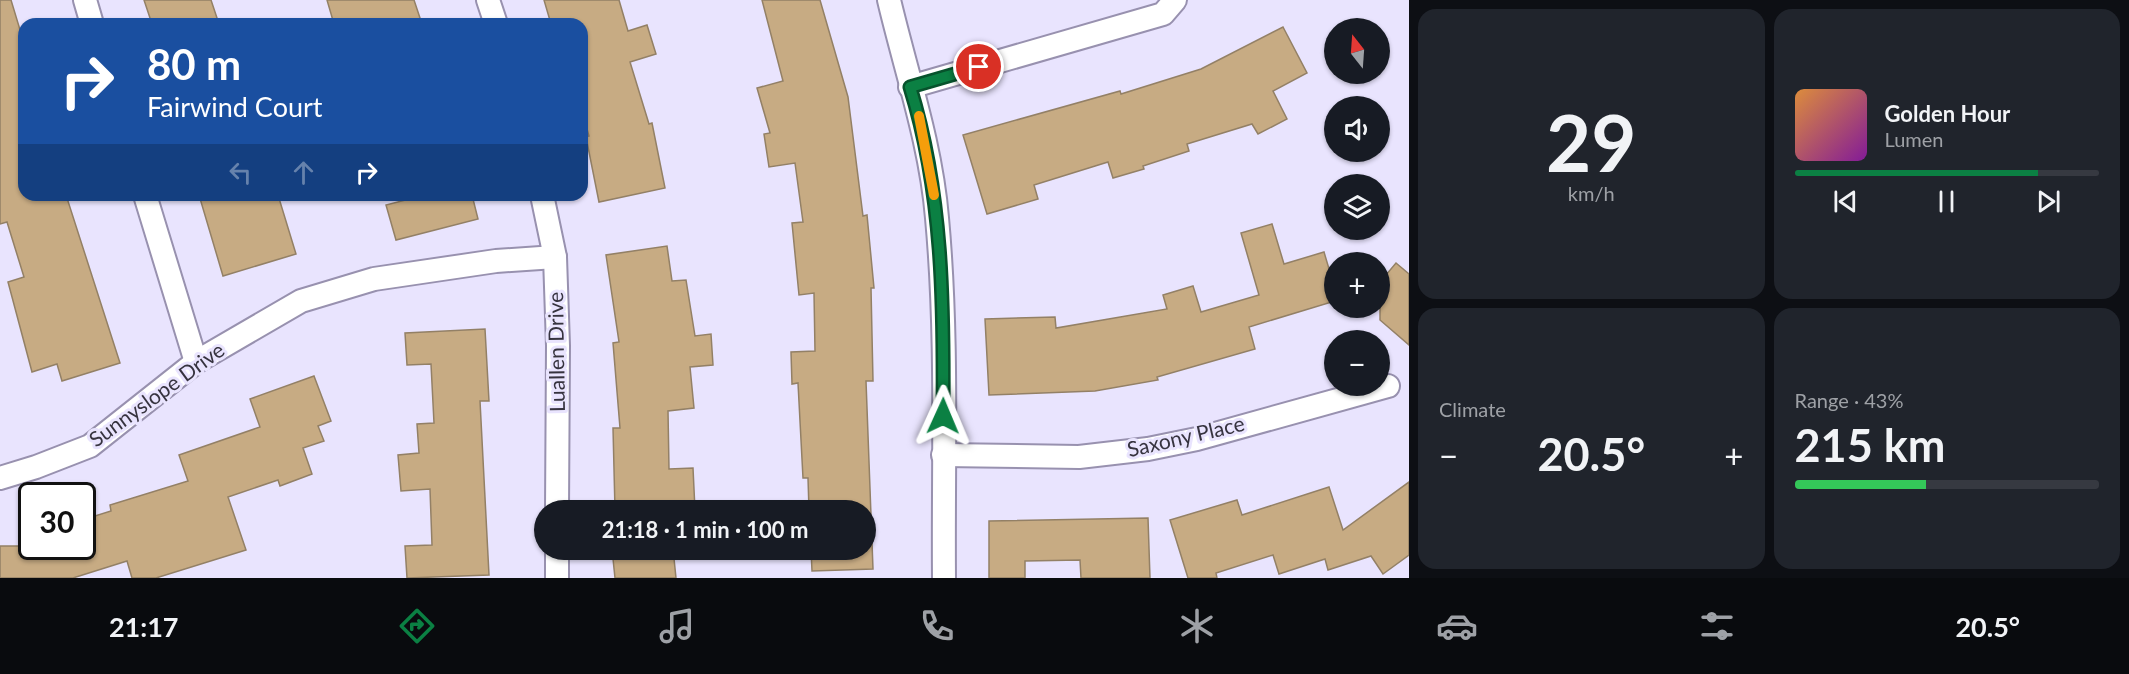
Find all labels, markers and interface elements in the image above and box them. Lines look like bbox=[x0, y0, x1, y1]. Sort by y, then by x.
north arrow bbox=[1324, 18, 1390, 84]
map controls bbox=[1324, 18, 1390, 396]
text: 80 m bbox=[147, 39, 241, 89]
pin bbox=[953, 41, 1004, 92]
icon: right bbox=[48, 42, 126, 120]
icon: arrive bbox=[962, 50, 995, 83]
text: Fairwind Court bbox=[147, 90, 323, 123]
text: 29 bbox=[1546, 95, 1636, 189]
button: sound bbox=[1324, 96, 1390, 162]
text: Golden Hour bbox=[1885, 100, 2010, 127]
text: Lumen bbox=[1885, 127, 1944, 151]
icon: left bbox=[224, 156, 257, 189]
icon: ahead bbox=[287, 156, 320, 189]
icon: right bbox=[350, 156, 383, 189]
button: layers bbox=[1324, 174, 1390, 240]
text: km/h bbox=[1568, 181, 1615, 205]
icon: previous bbox=[1829, 185, 1862, 218]
icon: pause bbox=[1930, 185, 1963, 218]
icon: next bbox=[2032, 185, 2065, 218]
button: + bbox=[1324, 252, 1390, 318]
street label: Luallen Drive bbox=[542, 292, 569, 412]
button: − bbox=[1324, 330, 1390, 396]
street label: Sunnyslope Drive bbox=[84, 336, 229, 451]
position arrow bbox=[911, 384, 975, 448]
text: Range · 43% bbox=[1795, 388, 1903, 412]
text: Climate bbox=[1439, 397, 1506, 421]
street label: Saxony Place bbox=[1125, 410, 1247, 461]
text: 215 km bbox=[1795, 418, 1945, 472]
text: 20.5° bbox=[1537, 427, 1645, 481]
text: − bbox=[1439, 435, 1458, 475]
text: + bbox=[1724, 435, 1744, 475]
speed limit sign: 30 bbox=[18, 482, 96, 560]
text: 21:18 · 1 min · 100 m bbox=[602, 516, 808, 543]
icon: directions bbox=[396, 605, 438, 647]
icon: music bbox=[656, 605, 698, 647]
icon: phone bbox=[916, 605, 958, 647]
icon: climate bbox=[1176, 605, 1218, 647]
icon: car bbox=[1436, 605, 1478, 647]
icon: filters bbox=[1696, 605, 1738, 647]
text: 21:17 bbox=[109, 610, 179, 643]
text: 20.5° bbox=[1955, 610, 2020, 643]

